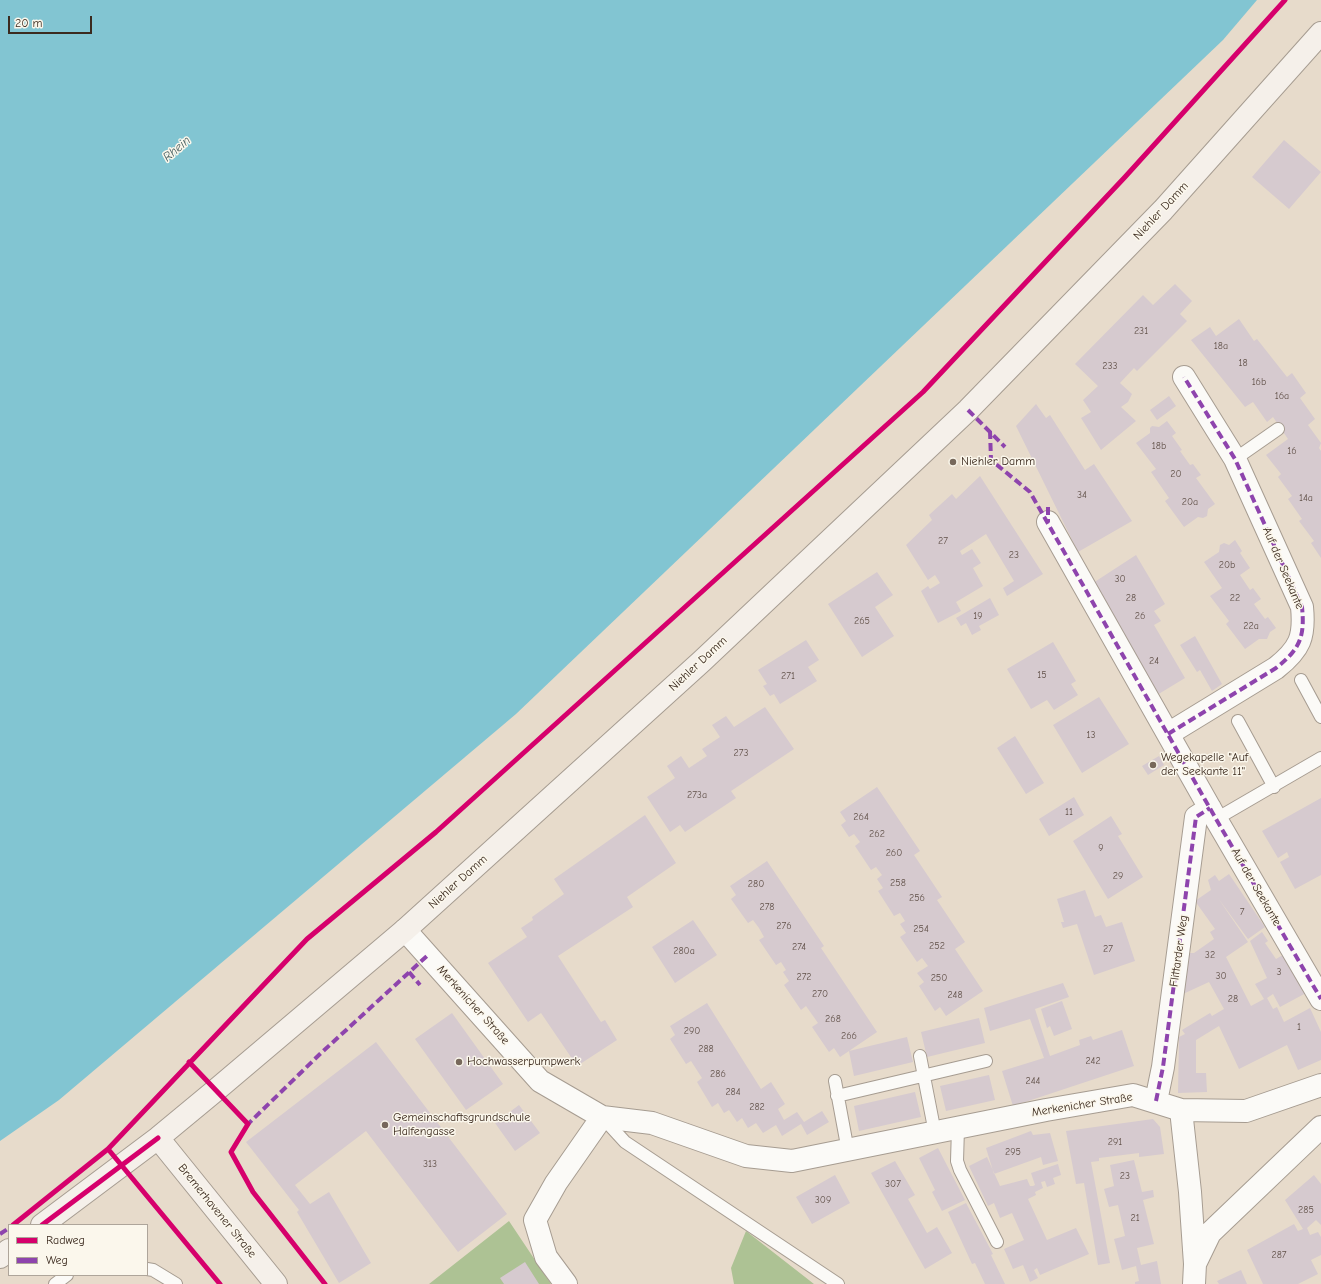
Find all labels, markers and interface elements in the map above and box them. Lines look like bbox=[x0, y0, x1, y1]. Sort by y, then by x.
scale bar bbox=[10, 8, 94, 34]
text: 20 m bbox=[15, 16, 43, 30]
water label: Rhein bbox=[160, 133, 194, 165]
street label: Niehler Damm bbox=[1130, 179, 1192, 243]
house number: 231 bbox=[1134, 325, 1148, 337]
house number: 18a bbox=[1214, 340, 1228, 352]
house number: 18 bbox=[1238, 357, 1248, 369]
house number: 233 bbox=[1102, 360, 1118, 372]
house number: 16b bbox=[1252, 376, 1266, 388]
house number: 16a bbox=[1275, 390, 1289, 402]
house number: 18b bbox=[1152, 440, 1166, 452]
house number: 16 bbox=[1287, 445, 1297, 457]
place label: Niehler Damm bbox=[961, 455, 1035, 469]
marker: Niehler Damm bbox=[948, 457, 958, 467]
house number: 20 bbox=[1170, 468, 1182, 480]
house number: 34 bbox=[1077, 489, 1087, 501]
house number: 14a bbox=[1299, 492, 1313, 504]
house number: 20a bbox=[1182, 496, 1198, 508]
street label: Auf der Seekante bbox=[1259, 525, 1307, 611]
house number: 27 bbox=[938, 535, 948, 547]
house number: 23 bbox=[1009, 549, 1019, 561]
house number: 20b bbox=[1219, 559, 1235, 571]
house number: 30 bbox=[1114, 573, 1126, 585]
house number: 28 bbox=[1126, 592, 1136, 604]
house number: 22 bbox=[1230, 592, 1240, 604]
house number: 19 bbox=[973, 610, 983, 622]
house number: 26 bbox=[1135, 610, 1145, 622]
house number: 265 bbox=[854, 615, 870, 627]
house number: 22a bbox=[1243, 620, 1259, 632]
street label: Niehler Damm bbox=[666, 633, 730, 695]
house number: 24 bbox=[1149, 655, 1159, 667]
house number: 15 bbox=[1037, 669, 1047, 681]
house number: 271 bbox=[781, 670, 795, 682]
house number: 13 bbox=[1086, 729, 1096, 741]
house number: 273 bbox=[734, 747, 748, 759]
place label: Wegekapelle "Auf der Seekante 11" bbox=[1161, 751, 1248, 779]
marker: Wegekapelle "Auf der Seekante 11" bbox=[1148, 760, 1158, 770]
house number: 273a bbox=[687, 789, 707, 801]
house number: 11 bbox=[1065, 806, 1073, 818]
house number: 264 bbox=[853, 811, 869, 823]
house number: 262 bbox=[869, 828, 885, 840]
house number: 9 bbox=[1098, 842, 1104, 854]
street label: Auf der Seekante bbox=[1228, 845, 1284, 929]
house number: 260 bbox=[886, 847, 902, 859]
street label: Niehler Damm bbox=[426, 852, 490, 912]
house number: 29 bbox=[1113, 870, 1123, 882]
house number: 258 bbox=[890, 877, 906, 889]
house number: 280 bbox=[748, 878, 764, 890]
house number: 256 bbox=[909, 892, 925, 904]
house number: 278 bbox=[759, 901, 775, 913]
house number: 7 bbox=[1240, 906, 1244, 918]
street label: Flittarder Weg bbox=[1167, 914, 1191, 988]
house number: 276 bbox=[776, 920, 792, 932]
house number: 254 bbox=[913, 923, 929, 935]
house number: 252 bbox=[929, 940, 945, 952]
house number: 274 bbox=[792, 941, 806, 953]
house number: 27 bbox=[1103, 943, 1113, 955]
house number: 280a bbox=[673, 945, 695, 957]
house number: 32 bbox=[1205, 949, 1215, 961]
street label: Merkenicher Straße bbox=[434, 962, 512, 1048]
house number: 3 bbox=[1276, 966, 1282, 978]
house number: 30 bbox=[1215, 970, 1227, 982]
house number: 272 bbox=[796, 971, 812, 983]
house number: 250 bbox=[931, 972, 947, 984]
house number: 270 bbox=[812, 988, 828, 1000]
house number: 248 bbox=[947, 989, 963, 1001]
house number: 28 bbox=[1228, 993, 1238, 1005]
house number: 268 bbox=[825, 1013, 841, 1025]
house number: 1 bbox=[1297, 1021, 1301, 1033]
house number: 290 bbox=[684, 1025, 700, 1037]
house number: 266 bbox=[841, 1030, 857, 1042]
house number: 288 bbox=[698, 1043, 714, 1055]
place label: Hochwasserpumpwerk bbox=[467, 1055, 580, 1069]
house number: 242 bbox=[1085, 1055, 1101, 1067]
marker: Hochwasserpumpwerk bbox=[454, 1057, 464, 1067]
house number: 286 bbox=[710, 1068, 726, 1080]
house number: 244 bbox=[1026, 1075, 1040, 1087]
house number: 284 bbox=[725, 1086, 741, 1098]
street label: Merkenicher Straße bbox=[1031, 1090, 1133, 1120]
house number: 282 bbox=[749, 1101, 765, 1113]
place label: Gemeinschaftsgrundschule Halfengasse bbox=[393, 1111, 530, 1139]
marker: Gemeinschaftsgrundschule Halfengasse bbox=[380, 1120, 390, 1130]
house number: 291 bbox=[1108, 1136, 1122, 1148]
house number: 295 bbox=[1005, 1146, 1021, 1158]
house number: 313 bbox=[423, 1158, 437, 1170]
street label: Bremerhavener Straße bbox=[175, 1161, 259, 1261]
house number: 23 bbox=[1120, 1170, 1130, 1182]
house number: 307 bbox=[885, 1178, 901, 1190]
house number: 309 bbox=[815, 1194, 831, 1206]
house number: 285 bbox=[1298, 1204, 1314, 1216]
house number: 21 bbox=[1130, 1212, 1140, 1224]
legend bbox=[8, 1224, 148, 1276]
text: Radweg bbox=[46, 1233, 85, 1247]
house number: 287 bbox=[1271, 1249, 1287, 1261]
text: Weg bbox=[46, 1253, 68, 1267]

